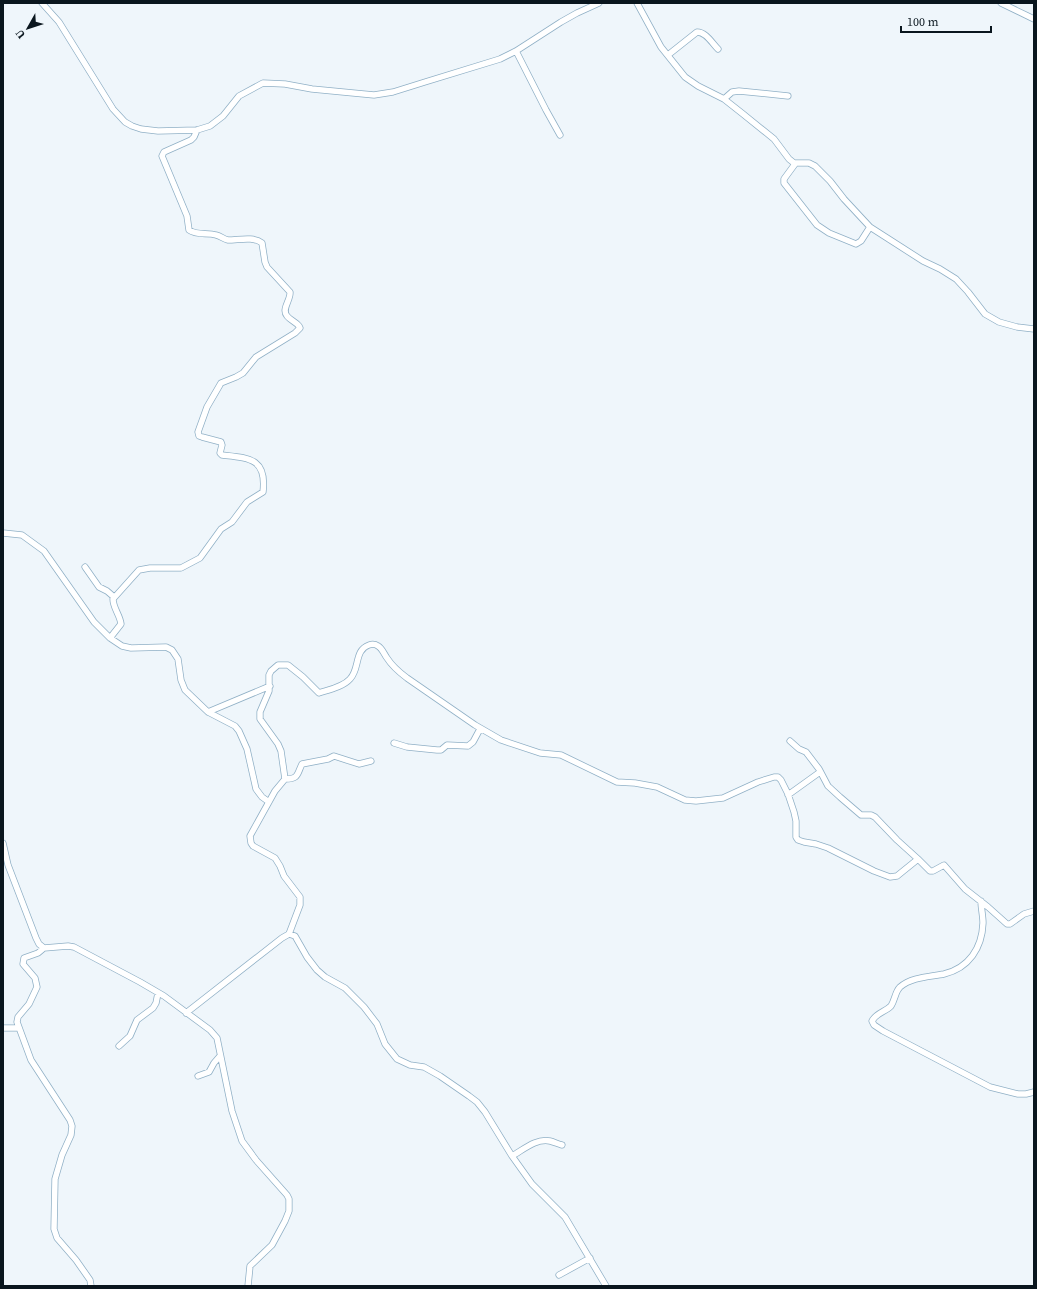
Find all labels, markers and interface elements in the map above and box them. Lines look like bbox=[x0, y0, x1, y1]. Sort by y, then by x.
north arrow bbox=[8, 8, 48, 48]
scale bar bbox=[901, 8, 991, 34]
text: 100 m bbox=[907, 14, 939, 30]
text: U bbox=[12, 26, 29, 42]

